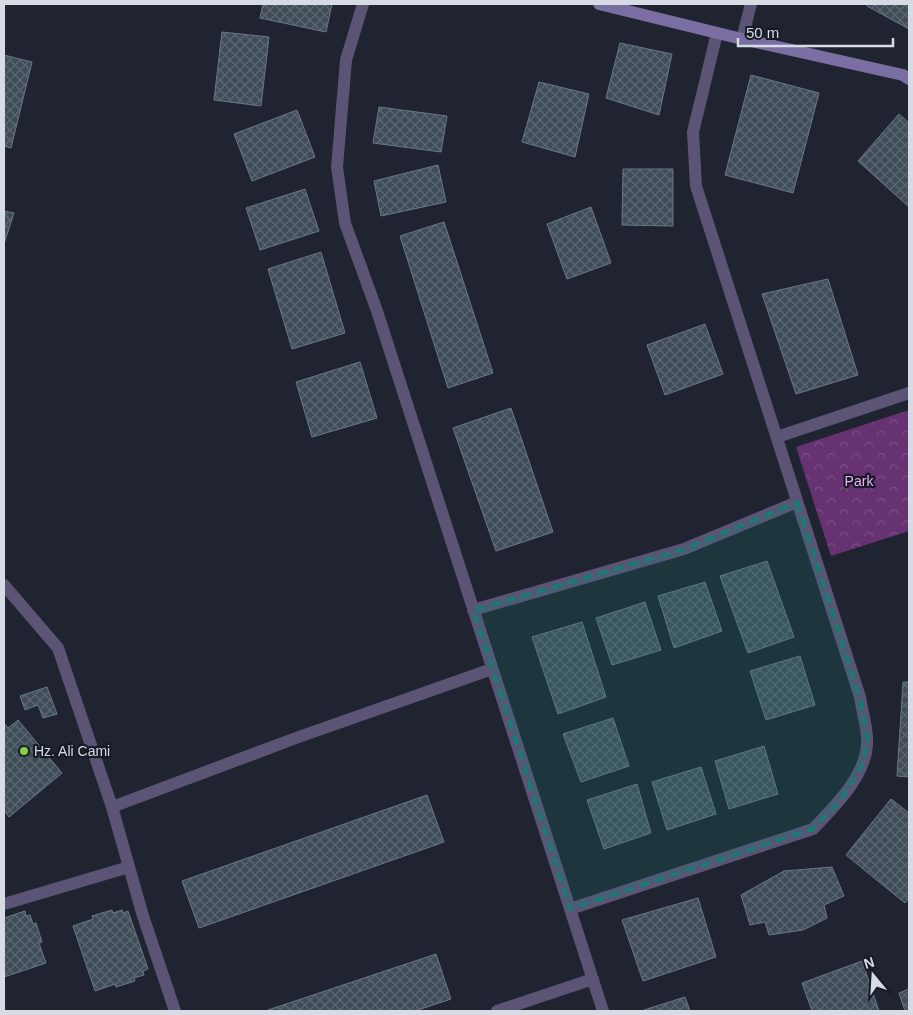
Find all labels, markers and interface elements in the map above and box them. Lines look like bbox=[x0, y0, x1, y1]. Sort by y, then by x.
scale bar bbox=[738, 15, 893, 47]
text: 50 m bbox=[746, 24, 779, 41]
park label: Park bbox=[845, 473, 874, 489]
place label: Hz. Ali Cami bbox=[34, 743, 110, 759]
marker: Hz. Ali Cami bbox=[18, 745, 30, 757]
north arrow bbox=[848, 950, 898, 1000]
text: N bbox=[862, 953, 876, 972]

